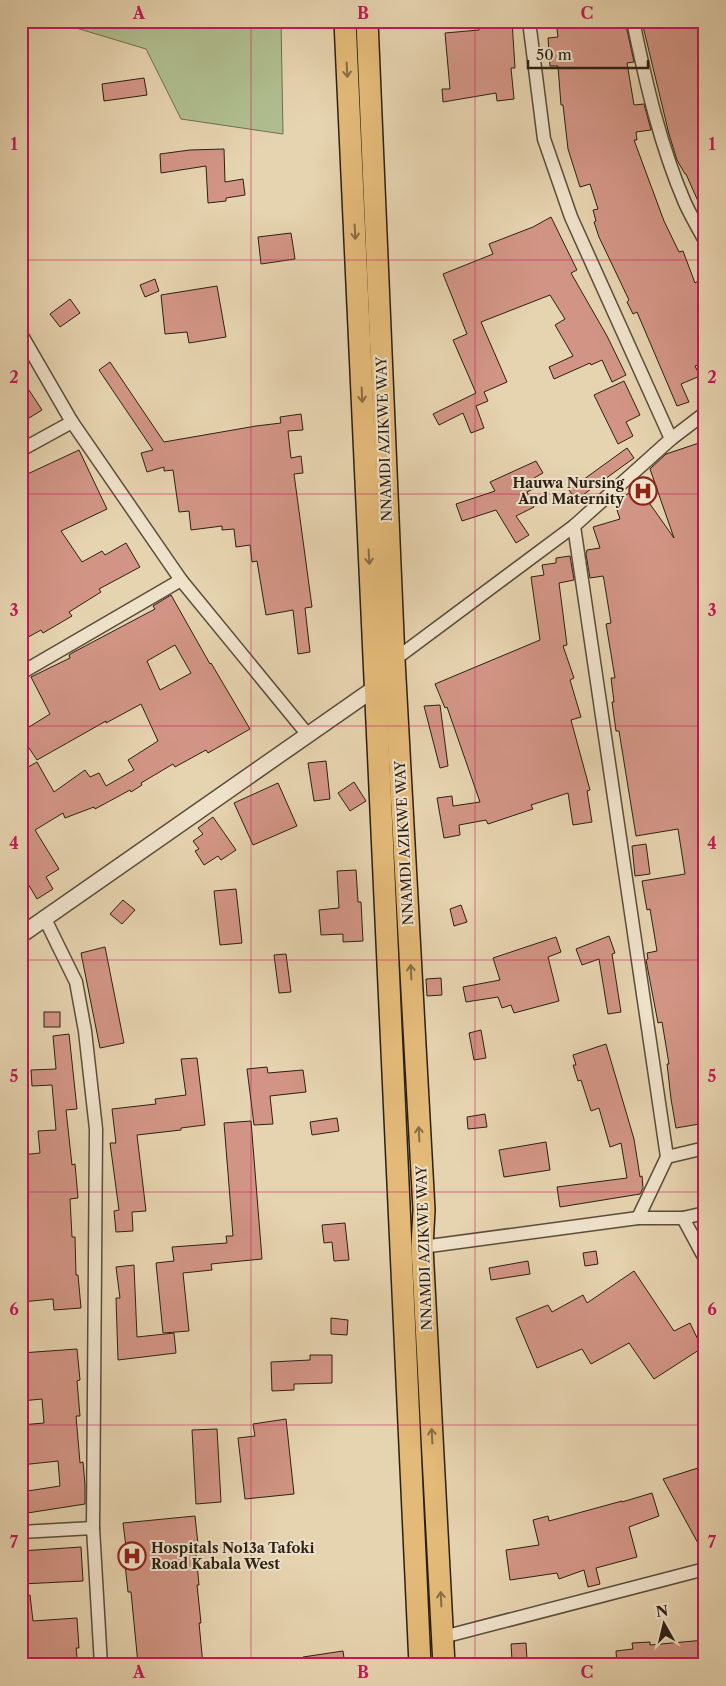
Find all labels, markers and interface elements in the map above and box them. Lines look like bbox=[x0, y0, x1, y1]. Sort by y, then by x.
text: A bbox=[132, 3, 146, 23]
text: B bbox=[357, 3, 369, 23]
text: C bbox=[581, 3, 593, 23]
scale bar bbox=[528, 38, 648, 70]
text: 50 m bbox=[536, 45, 572, 64]
one-way arrow bbox=[343, 62, 352, 78]
text: 1 bbox=[10, 134, 18, 154]
text: 1 bbox=[708, 134, 716, 154]
one-way arrow bbox=[350, 224, 360, 240]
street label: NNAMDI AZIKWE WAY bbox=[372, 355, 396, 522]
text: 2 bbox=[9, 367, 19, 387]
text: 2 bbox=[707, 367, 717, 387]
one-way arrow bbox=[358, 386, 367, 402]
place label: Hauwa Nursing And Maternity bbox=[512, 474, 625, 508]
hospital icon: Hauwa Nursing And Maternity bbox=[628, 476, 658, 506]
one-way arrow bbox=[365, 549, 374, 565]
text: 3 bbox=[9, 600, 19, 620]
text: 3 bbox=[707, 600, 717, 620]
street label: NNAMDI AZIKWE WAY bbox=[391, 759, 417, 926]
text: 4 bbox=[9, 833, 19, 853]
text: 4 bbox=[707, 833, 717, 853]
one-way arrow bbox=[406, 964, 415, 980]
text: 5 bbox=[10, 1066, 19, 1086]
text: 5 bbox=[708, 1066, 717, 1086]
one-way arrow bbox=[415, 1127, 424, 1143]
street label: NNAMDI AZIKWE WAY bbox=[412, 1164, 436, 1331]
text: 6 bbox=[9, 1299, 19, 1319]
text: 6 bbox=[707, 1299, 717, 1319]
one-way arrow bbox=[427, 1429, 437, 1445]
text: 7 bbox=[10, 1532, 19, 1552]
text: 7 bbox=[708, 1532, 717, 1552]
place label: Hospitals No13a Tafoki Road Kabala West bbox=[151, 1539, 314, 1573]
hospital icon: Hospitals No13a Tafoki Road Kabala West bbox=[117, 1541, 147, 1571]
one-way arrow bbox=[436, 1591, 445, 1607]
north arrow bbox=[638, 1598, 688, 1648]
text: N bbox=[655, 1601, 669, 1621]
text: A bbox=[132, 1662, 146, 1682]
text: B bbox=[357, 1662, 369, 1682]
text: C bbox=[581, 1662, 593, 1682]

